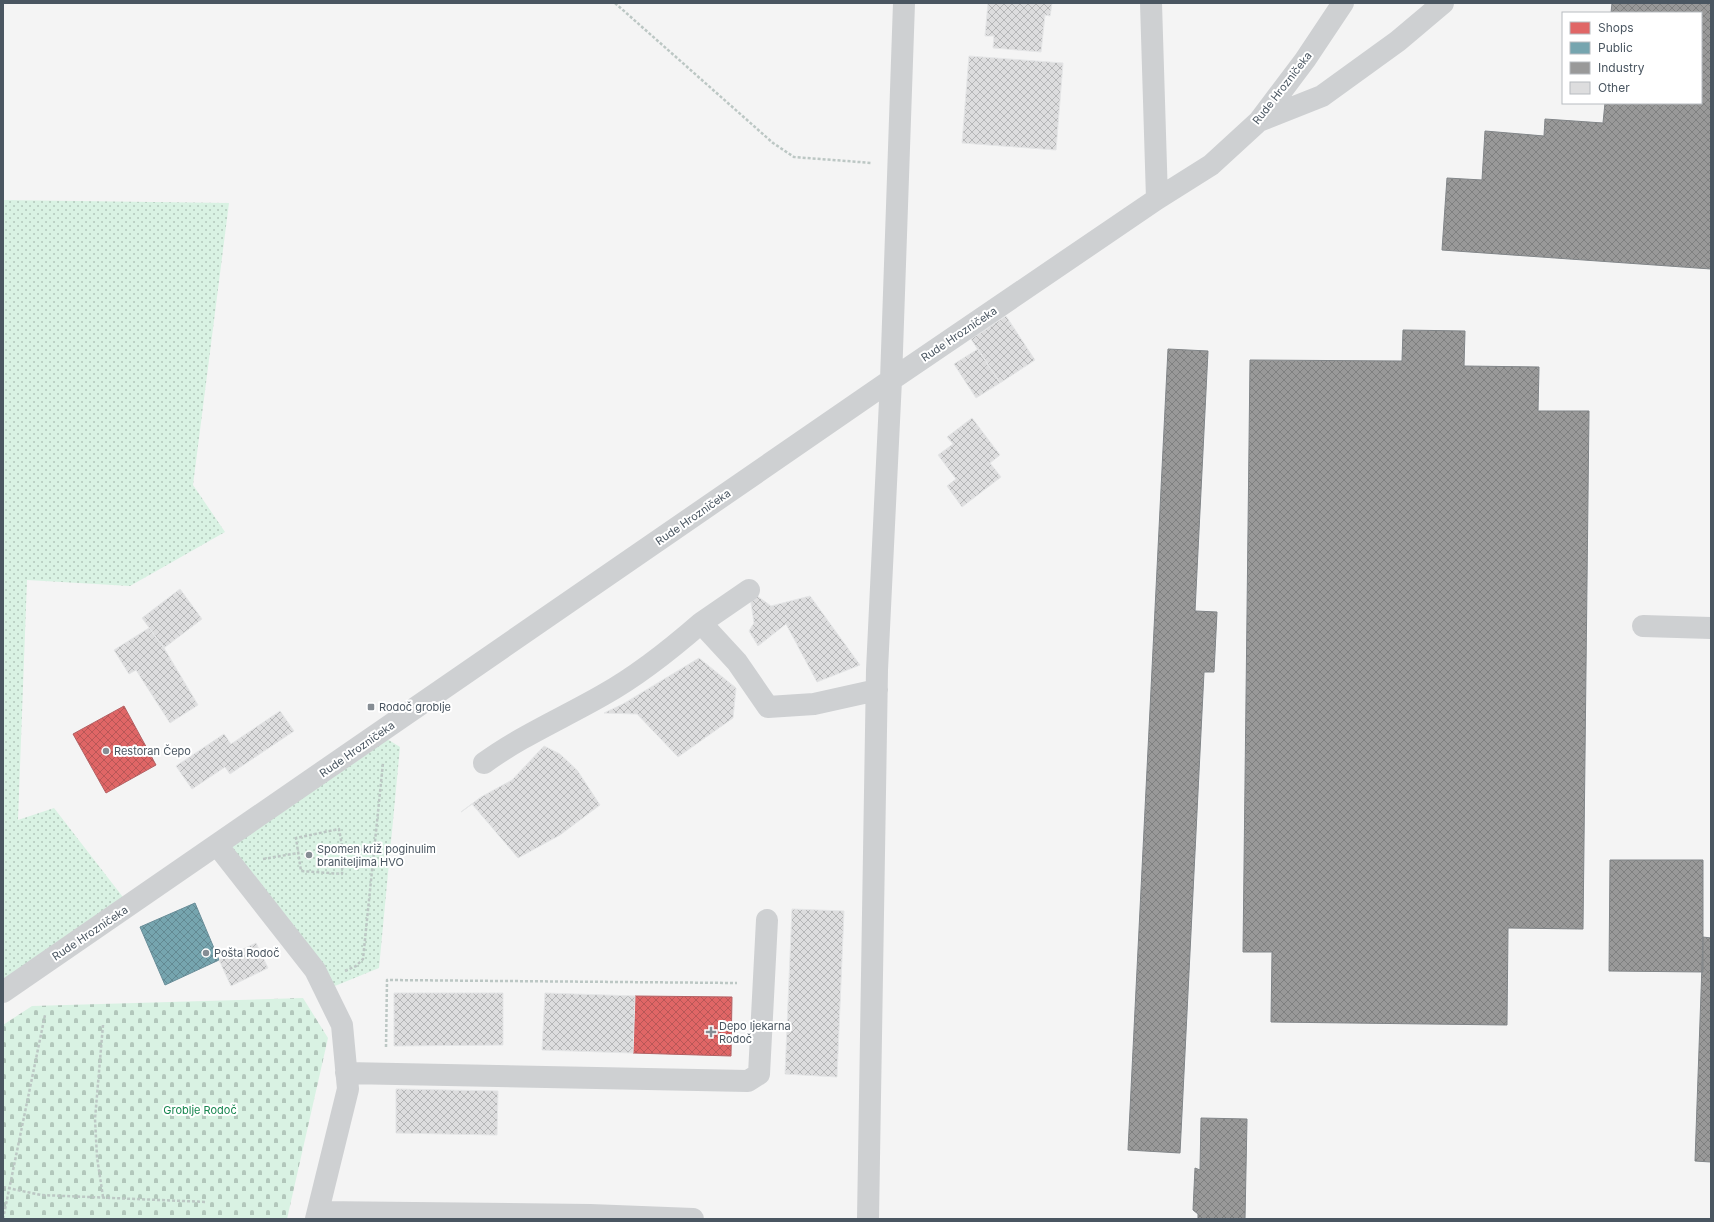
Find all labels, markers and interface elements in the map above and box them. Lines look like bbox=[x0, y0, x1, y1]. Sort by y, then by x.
legend bbox=[1562, 12, 1702, 104]
text: Shops bbox=[1598, 20, 1634, 35]
text: Public bbox=[1598, 40, 1633, 55]
street label: Rude Hrozničeka bbox=[1249, 49, 1315, 127]
text: Industry bbox=[1598, 60, 1645, 75]
text: Other bbox=[1598, 80, 1630, 95]
street label: Rude Hrozničeka bbox=[918, 303, 1000, 365]
street label: Rude Hrozničeka bbox=[653, 486, 733, 548]
place label: Rodoč groblje bbox=[379, 700, 451, 714]
marker: Rodoč groblje bbox=[366, 702, 376, 712]
street label: Rude Hrozničeka bbox=[317, 718, 397, 780]
place label: Restoran Čepo bbox=[114, 744, 191, 758]
marker: Restoran Čepo bbox=[101, 746, 111, 756]
place label: Spomen križ poginulim braniteljima HVO bbox=[317, 842, 436, 869]
marker: Spomen križ poginulim braniteljima HVO bbox=[304, 850, 314, 860]
street label: Rude Hrozničeka bbox=[49, 902, 131, 964]
place label: Pošta Rodoč bbox=[214, 946, 279, 960]
marker: Pošta Rodoč bbox=[201, 948, 211, 958]
place label: Depo ljekarna Rodoč bbox=[719, 1019, 791, 1046]
marker: Depo ljekarna Rodoč bbox=[706, 1027, 716, 1037]
park label: Groblje Rodoč bbox=[163, 1103, 237, 1117]

